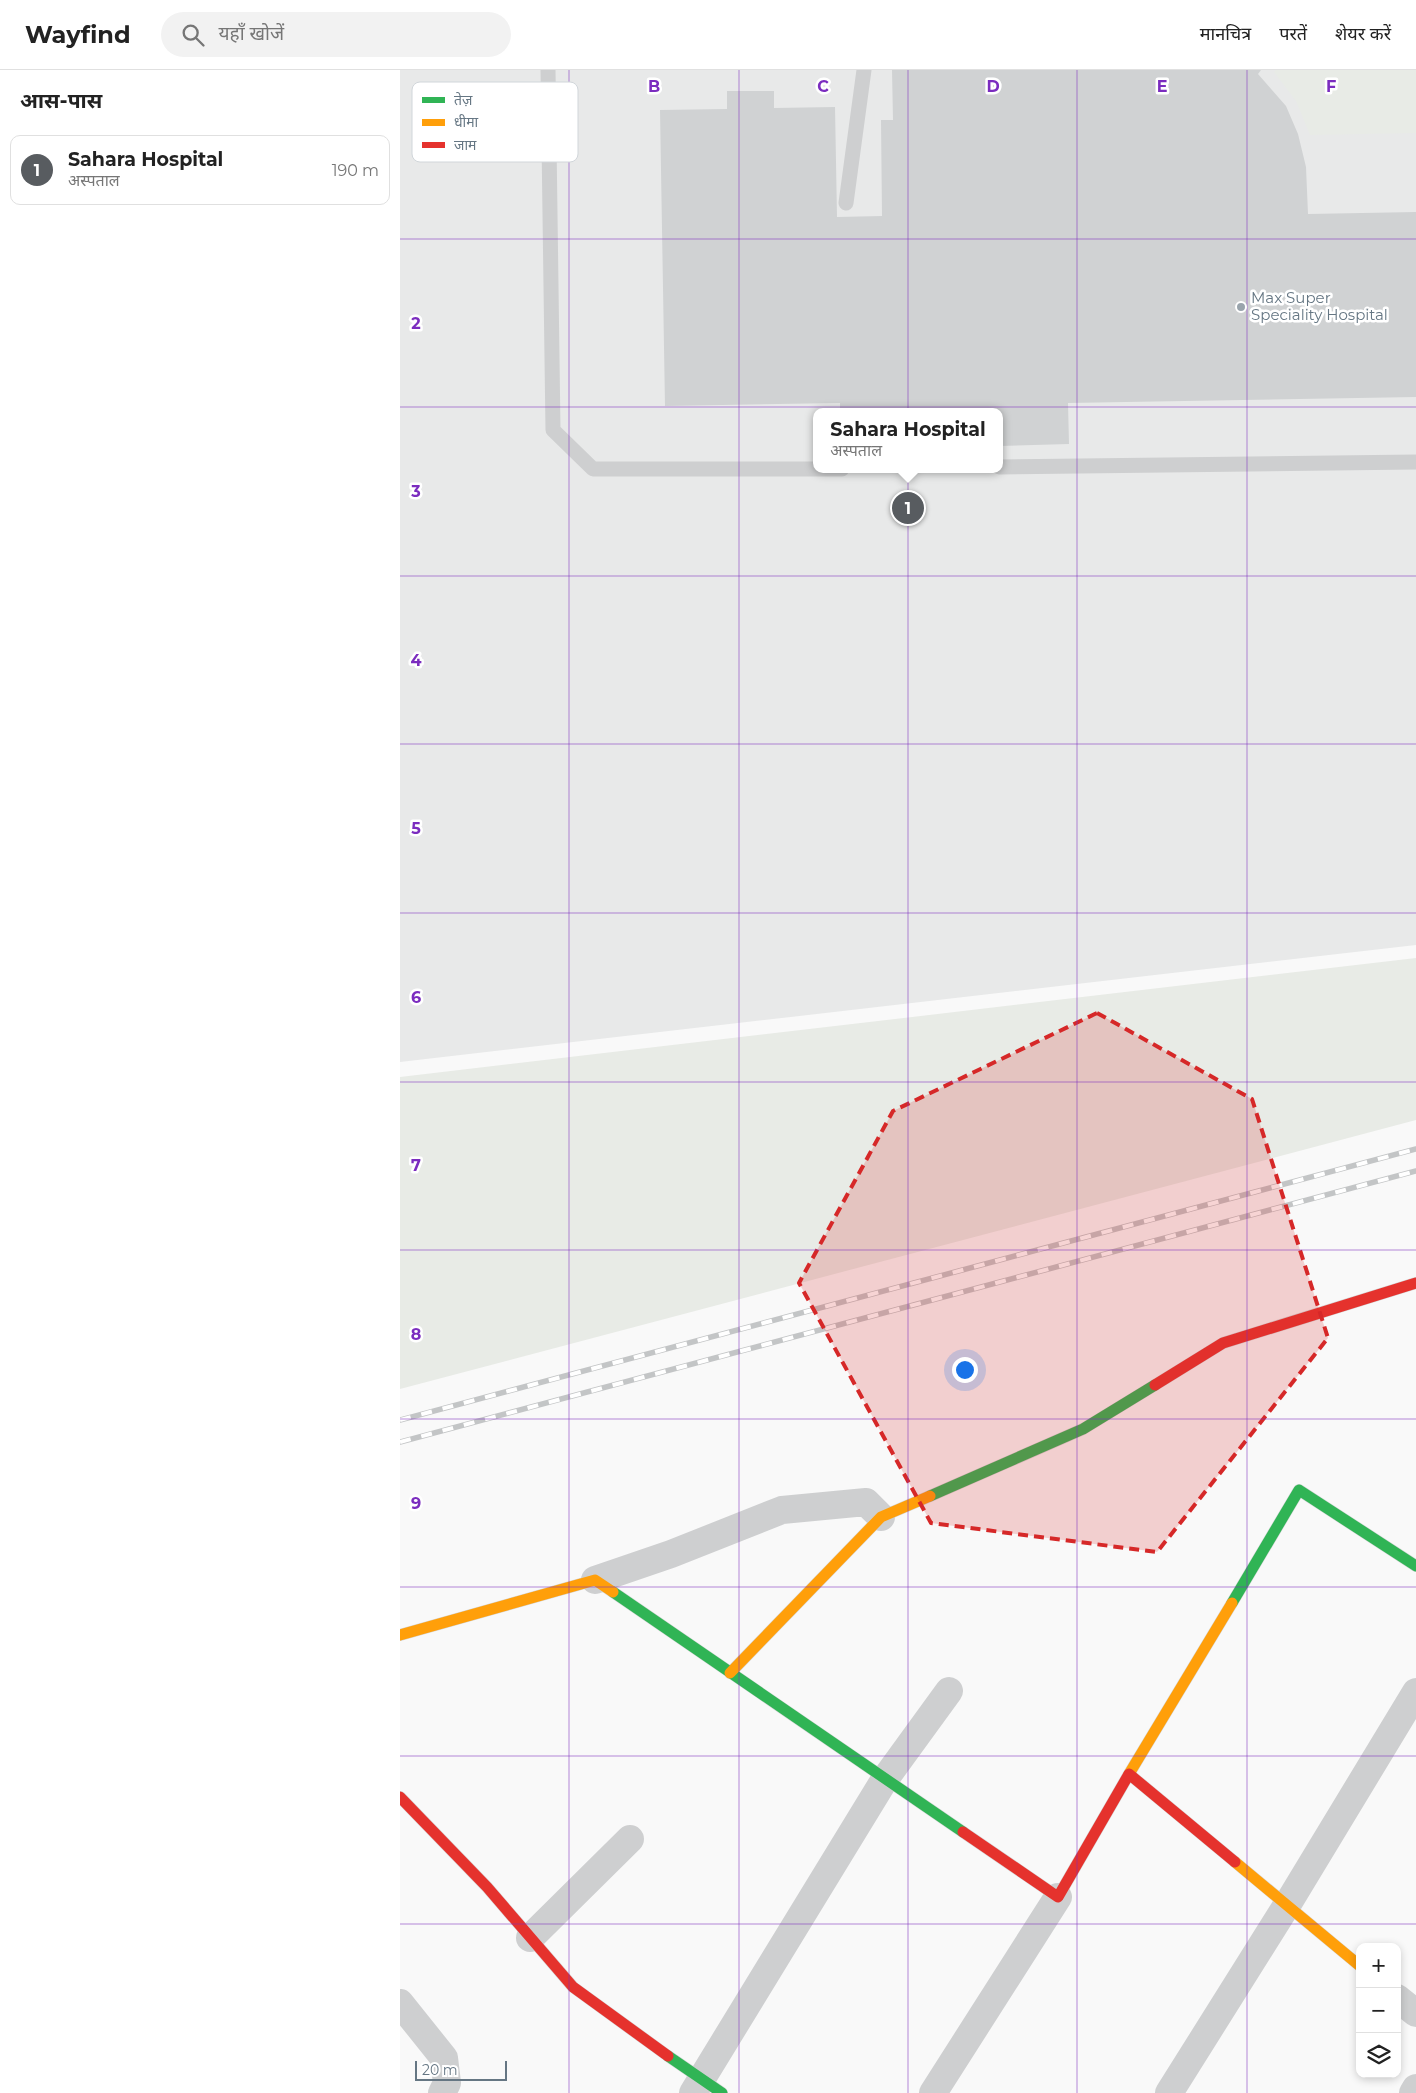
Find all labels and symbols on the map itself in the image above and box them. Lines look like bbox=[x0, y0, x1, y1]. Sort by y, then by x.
text: B bbox=[648, 77, 660, 96]
text: C bbox=[817, 77, 829, 96]
text: D bbox=[986, 77, 1000, 96]
text: E bbox=[1157, 77, 1167, 96]
text: F bbox=[1326, 77, 1336, 96]
legend bbox=[412, 82, 578, 162]
text: तेज़ bbox=[454, 91, 473, 109]
text: धीमा bbox=[454, 113, 479, 131]
text: जाम bbox=[454, 136, 477, 154]
place label: Max Super Speciality Hospital bbox=[1251, 288, 1388, 324]
marker: Max Super Speciality Hospital bbox=[1235, 301, 1247, 313]
text: 2 bbox=[411, 314, 421, 333]
text: 3 bbox=[410, 482, 421, 501]
pin: 1 bbox=[892, 489, 924, 527]
text: 4 bbox=[410, 651, 422, 670]
text: 5 bbox=[411, 819, 421, 838]
text: 6 bbox=[411, 988, 421, 1007]
text: 7 bbox=[411, 1156, 421, 1175]
text: 8 bbox=[411, 1325, 421, 1344]
your location bbox=[952, 1357, 978, 1383]
text: 9 bbox=[411, 1494, 421, 1513]
scale bar bbox=[415, 2058, 508, 2081]

